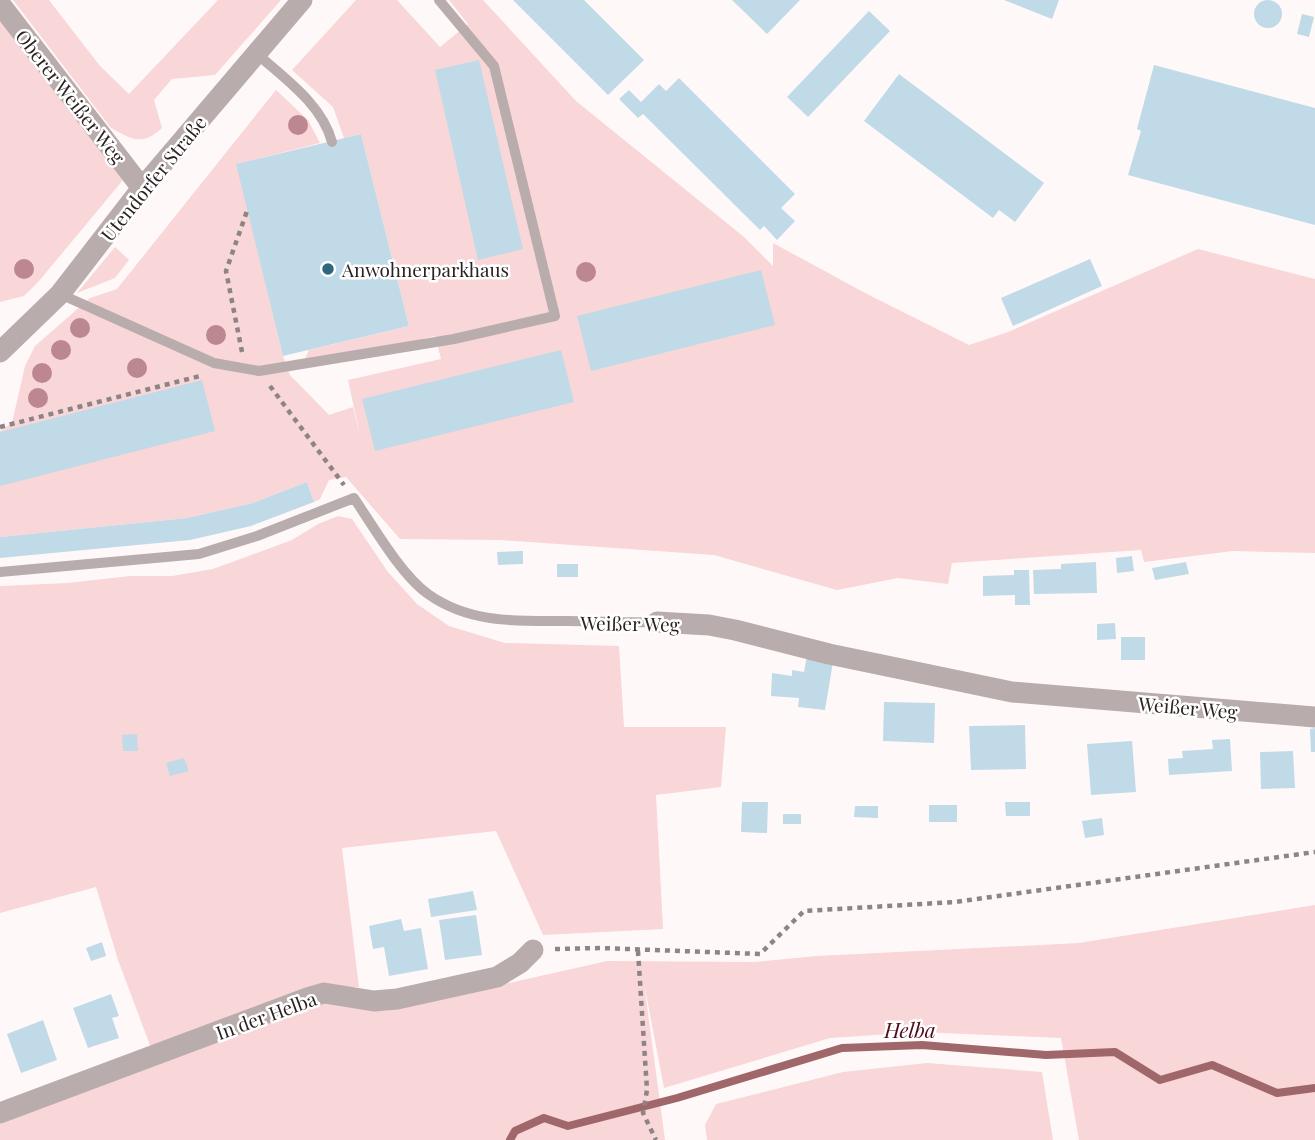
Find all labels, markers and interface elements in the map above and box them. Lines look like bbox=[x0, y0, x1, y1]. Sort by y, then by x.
street label: Oberer Weißer Weg bbox=[10, 23, 132, 169]
street label: Utendorfer Straße bbox=[94, 110, 212, 246]
place label: Anwohnerparkhaus bbox=[341, 256, 509, 282]
marker: Anwohnerparkhaus bbox=[320, 261, 336, 277]
street label: Weißer Weg bbox=[579, 609, 680, 637]
street label: Weißer Weg bbox=[1136, 690, 1239, 724]
street label: In der Helba bbox=[212, 985, 320, 1045]
water label: Helba bbox=[883, 1015, 936, 1043]

